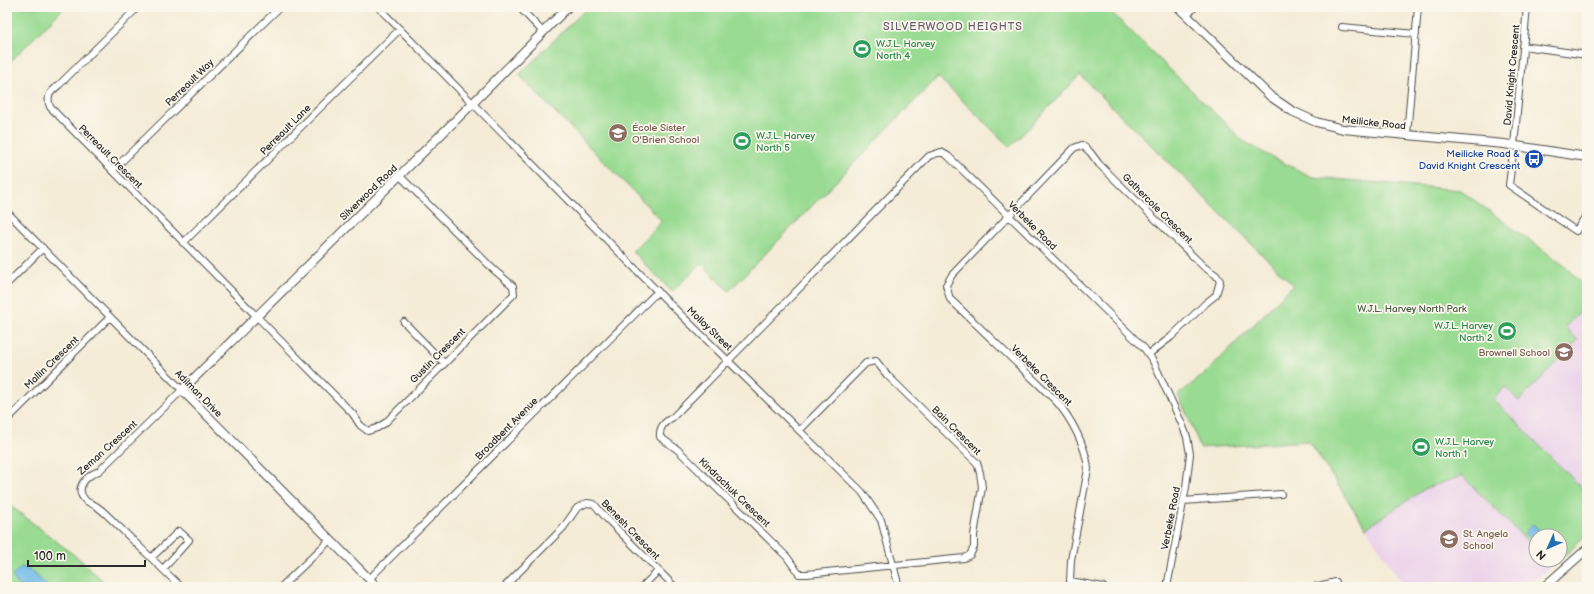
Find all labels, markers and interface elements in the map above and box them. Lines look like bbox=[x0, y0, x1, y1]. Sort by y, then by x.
district label: SILVERWOOD HEIGHTS bbox=[883, 20, 1023, 33]
street label: David Knight Crescent bbox=[1502, 24, 1522, 126]
sports icon: W.J.L. Harvey North 4 bbox=[851, 38, 873, 60]
place label: W.J.L. Harvey North 4 bbox=[876, 38, 936, 62]
street label: Perreault Way bbox=[163, 56, 217, 109]
street label: Perreault Lane bbox=[258, 102, 314, 158]
street label: Meilicke Road bbox=[1341, 114, 1407, 132]
street label: Perreault Crescent bbox=[76, 122, 145, 191]
school or university icon: École Sister O'Brien School bbox=[607, 122, 629, 144]
place label: École Sister O'Brien School bbox=[632, 122, 699, 146]
sports icon: W.J.L. Harvey North 5 bbox=[731, 130, 753, 152]
place label: W.J.L. Harvey North 5 bbox=[756, 130, 816, 154]
place label: Meilicke Road & David Knight Crescent bbox=[1419, 148, 1520, 172]
bus stop icon: Meilicke Road & David Knight Crescent bbox=[1523, 148, 1545, 170]
street label: Silverwood Road bbox=[337, 162, 400, 223]
street label: Gathercole Crescent bbox=[1120, 171, 1195, 246]
street label: Verbeke Road bbox=[1005, 199, 1059, 253]
park label: W.J.L. Harvey North Park bbox=[1357, 303, 1467, 315]
street label: Molloy Street bbox=[684, 304, 734, 353]
place label: W.J.L. Harvey North 2 bbox=[1434, 320, 1493, 344]
sports icon: W.J.L. Harvey North 2 bbox=[1496, 320, 1518, 342]
street label: Gustin Crescent bbox=[408, 326, 468, 386]
street label: Mallin Crescent bbox=[22, 334, 81, 392]
school or university icon: Brownell School bbox=[1553, 341, 1575, 363]
street label: Verbeke Crescent bbox=[1008, 343, 1074, 409]
place label: Brownell School bbox=[1478, 347, 1550, 359]
street label: Adilman Drive bbox=[172, 368, 224, 420]
street label: Broadbent Avenue bbox=[473, 395, 541, 463]
street label: Bain Crescent bbox=[929, 404, 983, 458]
street label: Zeman Crescent bbox=[75, 418, 140, 478]
sports icon: W.J.L. Harvey North 1 bbox=[1410, 436, 1432, 458]
place label: W.J.L. Harvey North 1 bbox=[1435, 436, 1495, 460]
street label: Kindrachuk Crescent bbox=[696, 456, 772, 530]
street label: Verbeke Road bbox=[1159, 485, 1183, 551]
street label: Benesh Crescent bbox=[599, 497, 662, 562]
school or university icon: St. Angela School bbox=[1438, 528, 1460, 550]
place label: St. Angela School bbox=[1463, 528, 1508, 552]
north arrow bbox=[1528, 528, 1568, 568]
scale bar bbox=[28, 542, 145, 568]
text: N bbox=[1534, 547, 1549, 562]
text: 100 m bbox=[34, 549, 66, 564]

